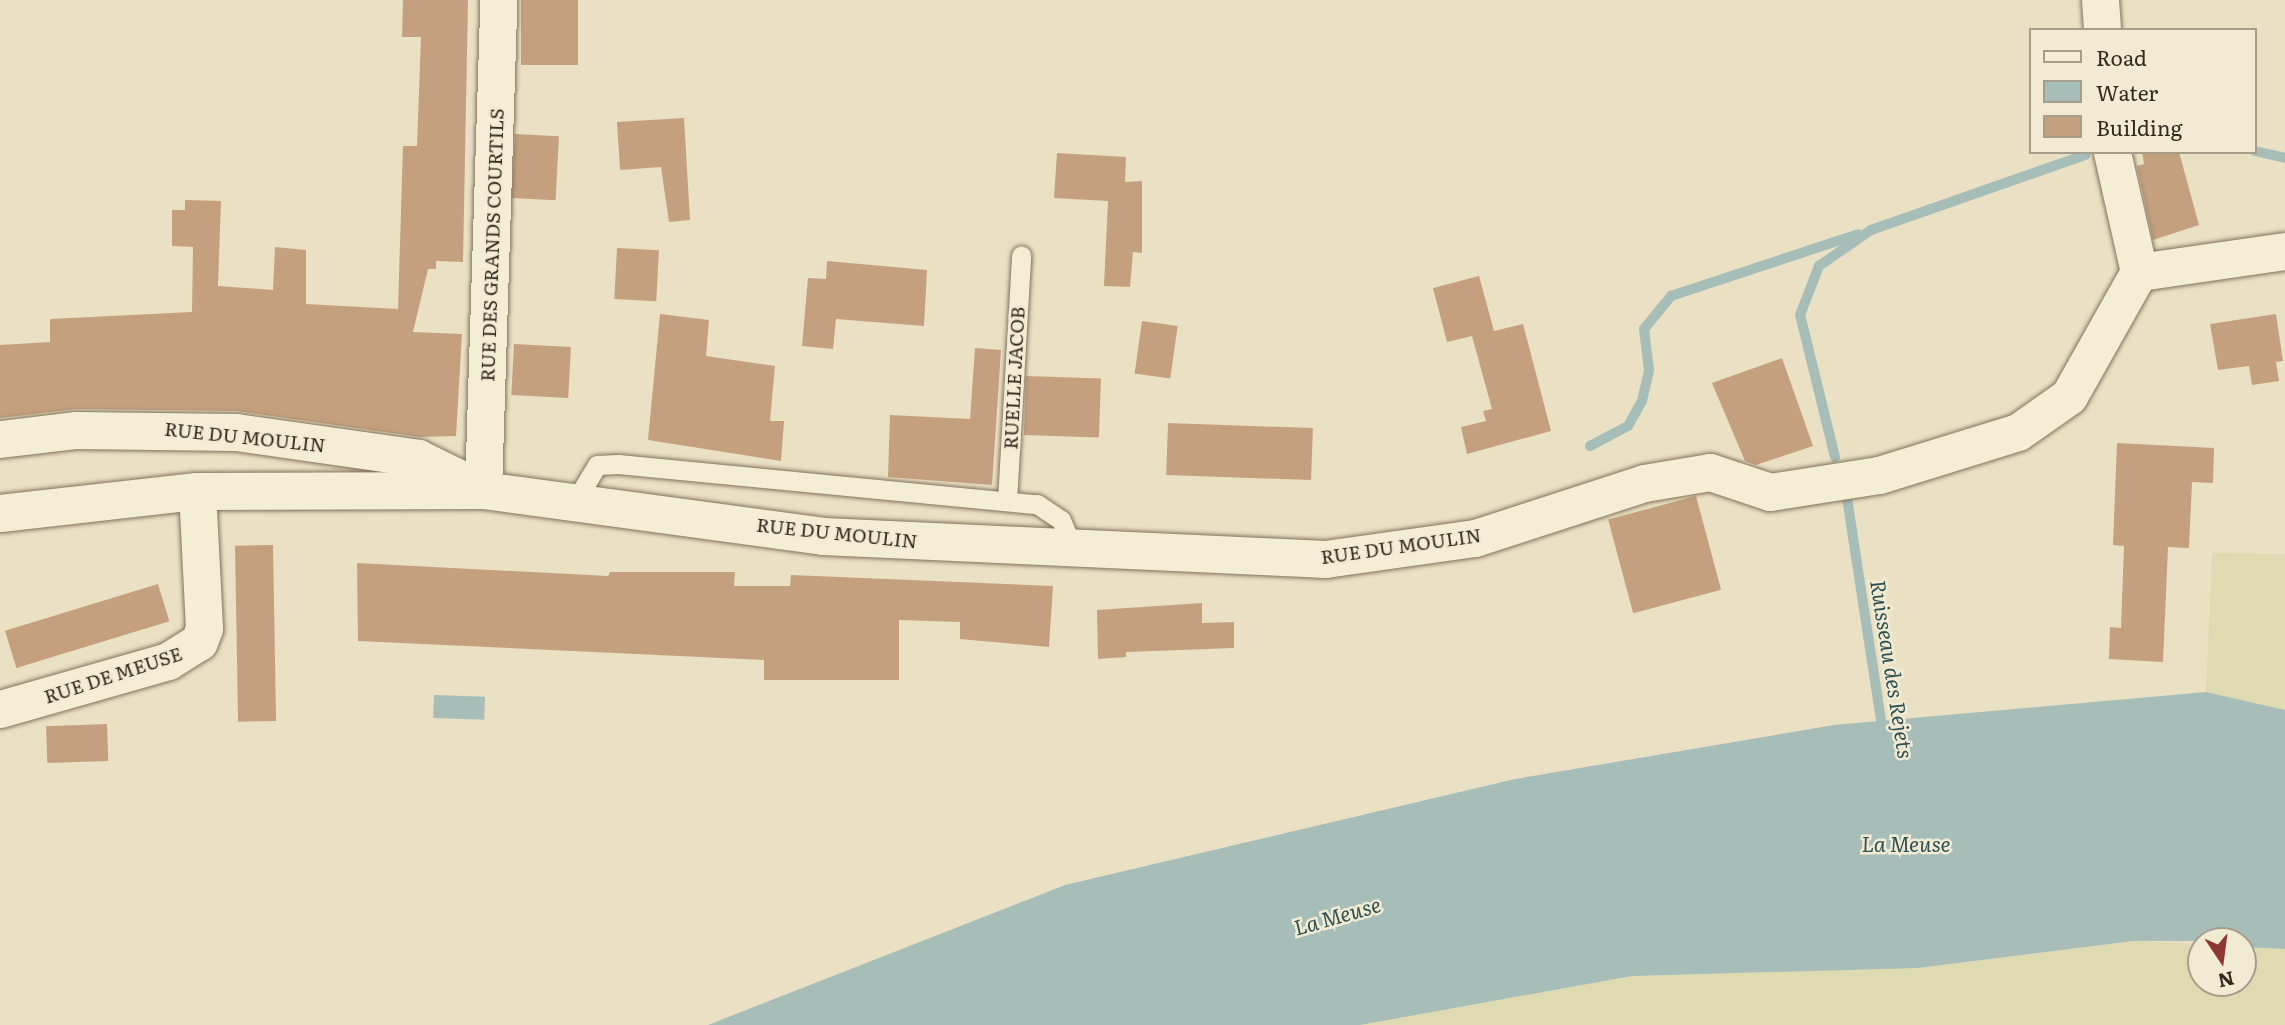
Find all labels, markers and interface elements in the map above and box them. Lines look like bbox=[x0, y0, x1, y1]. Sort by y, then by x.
legend bbox=[2030, 28, 2257, 154]
text: Road bbox=[2096, 41, 2147, 72]
text: Water bbox=[2096, 76, 2158, 107]
street label: RUE DES GRANDS COURTILS bbox=[476, 108, 508, 382]
text: Building bbox=[2096, 111, 2182, 142]
street label: RUELLE JACOB bbox=[999, 306, 1029, 450]
street label: RUE DU MOULIN bbox=[163, 417, 327, 457]
street label: RUE DU MOULIN bbox=[755, 513, 919, 553]
street label: RUE DU MOULIN bbox=[1319, 523, 1483, 569]
water label: Ruisseau des Rejets bbox=[1866, 578, 1920, 760]
street label: RUE DE MEUSE bbox=[41, 642, 185, 708]
water label: La Meuse bbox=[1861, 830, 1951, 856]
water label: La Meuse bbox=[1291, 891, 1383, 939]
north arrow bbox=[2187, 927, 2257, 997]
text: N bbox=[2215, 965, 2237, 996]

